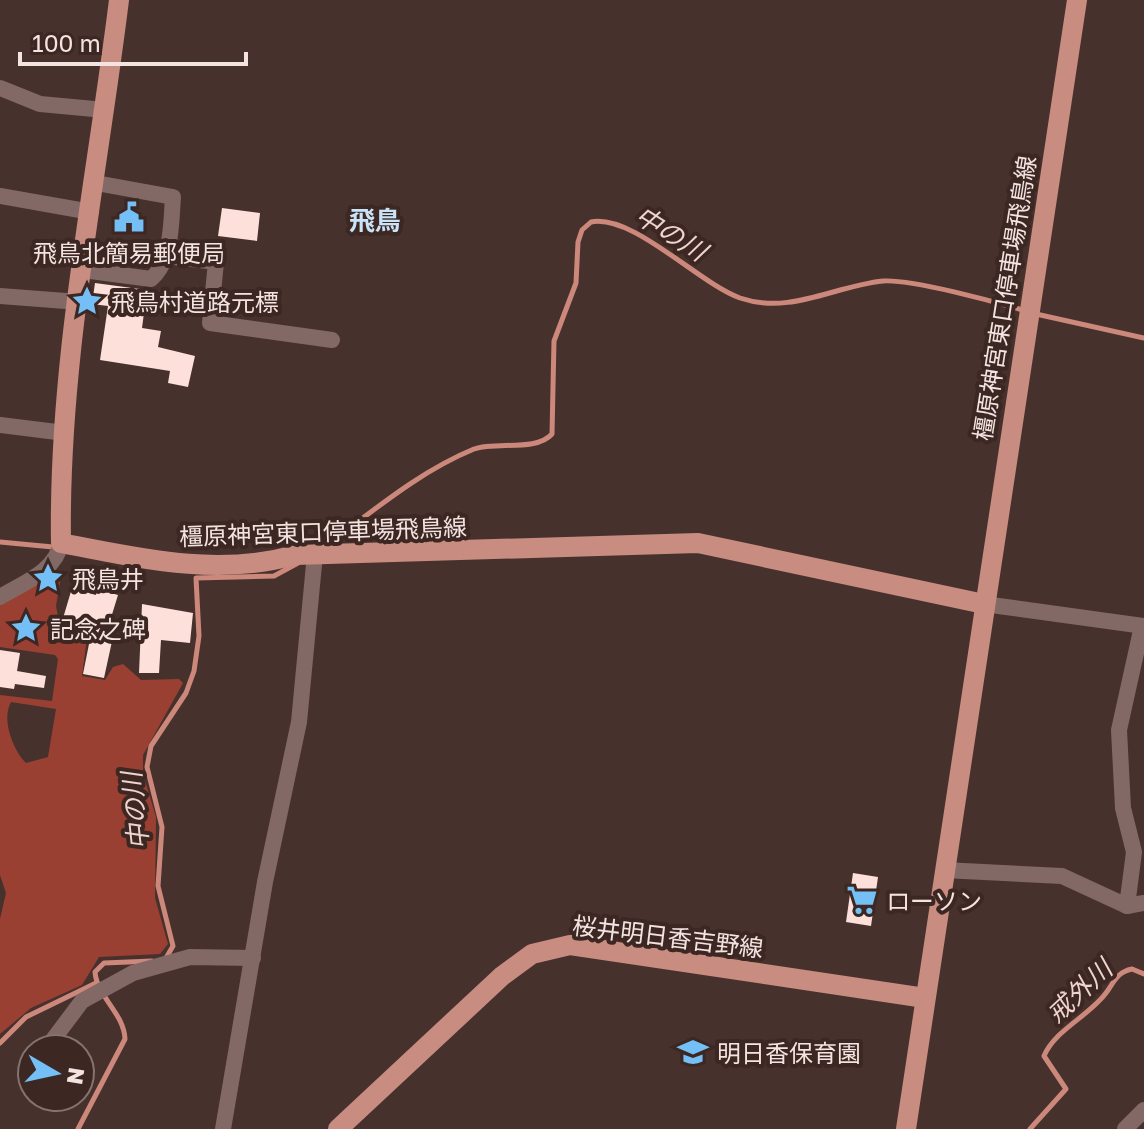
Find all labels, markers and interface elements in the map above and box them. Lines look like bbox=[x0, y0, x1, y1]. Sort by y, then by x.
scale bar bbox=[20, 16, 246, 66]
text: 100 m bbox=[32, 28, 101, 57]
street label: 橿原神宮東口停車場飛鳥線 bbox=[967, 154, 1041, 442]
water label: 中の川 bbox=[630, 199, 715, 268]
public building icon: 飛鳥北簡易郵便局 bbox=[112, 200, 146, 234]
district label: 飛鳥 bbox=[349, 205, 401, 236]
place label: 飛鳥北簡易郵便局 bbox=[33, 238, 225, 267]
place icon: 飛鳥村道路元標 bbox=[70, 284, 104, 318]
place label: 飛鳥村道路元標 bbox=[111, 287, 279, 316]
street label: 橿原神宮東口停車場飛鳥線 bbox=[179, 511, 467, 551]
place icon: 飛鳥井 bbox=[31, 561, 65, 595]
place label: 飛鳥井 bbox=[72, 564, 144, 593]
place icon: 記念之碑 bbox=[9, 611, 43, 645]
place label: 記念之碑 bbox=[50, 614, 146, 643]
water label: 中の川 bbox=[115, 768, 154, 851]
supermarket icon: ローソン bbox=[845, 883, 879, 917]
place label: ローソン bbox=[886, 886, 982, 915]
street label: 桜井明日香吉野線 bbox=[571, 910, 765, 962]
water label: 戒外川 bbox=[1040, 951, 1120, 1029]
north arrow bbox=[16, 1033, 96, 1113]
school or university icon: 明日香保育園 bbox=[676, 1035, 710, 1069]
place label: 明日香保育園 bbox=[717, 1038, 861, 1067]
text: N bbox=[62, 1066, 91, 1087]

